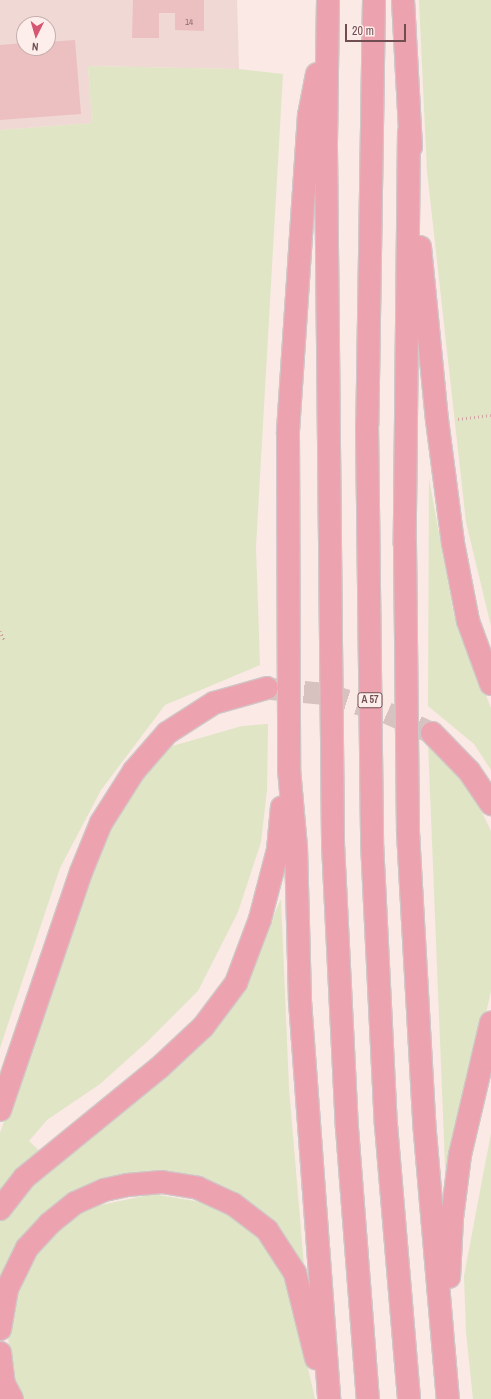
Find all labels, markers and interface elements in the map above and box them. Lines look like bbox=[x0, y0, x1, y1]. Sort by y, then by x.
north arrow bbox=[16, 16, 56, 56]
scale bar bbox=[347, 16, 408, 42]
house number: 14 bbox=[185, 17, 193, 27]
text: 20 m bbox=[352, 23, 374, 39]
text: N bbox=[31, 40, 39, 54]
road number: A 57 bbox=[357, 692, 383, 708]

